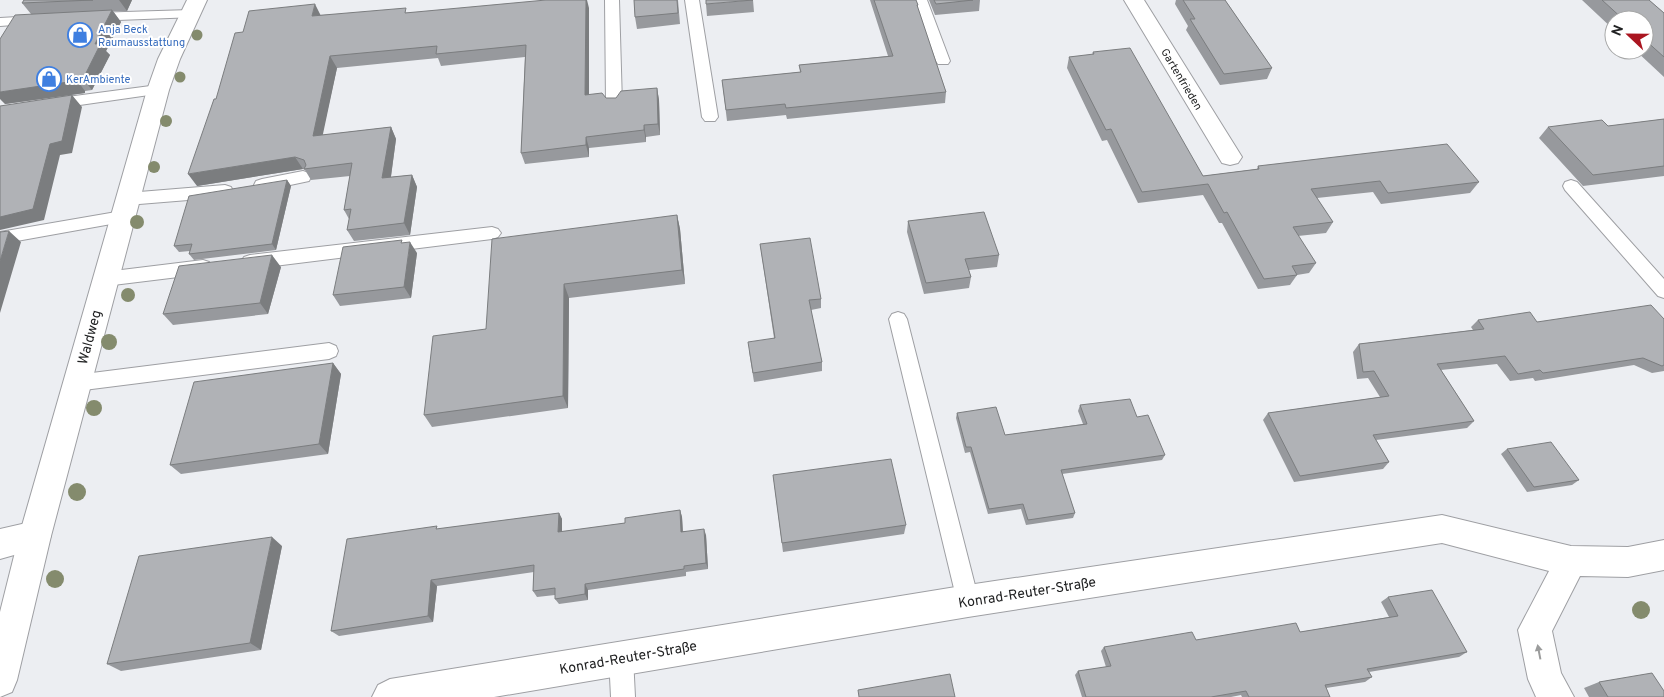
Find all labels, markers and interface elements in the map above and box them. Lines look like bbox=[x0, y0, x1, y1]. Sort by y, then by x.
north arrow bbox=[1604, 10, 1654, 60]
shop icon: Anja Beck Raumausstattung bbox=[67, 22, 93, 48]
place label: Anja Beck Raumausstattung bbox=[98, 23, 185, 50]
text: N bbox=[1609, 23, 1628, 39]
street label: Gartenfrieden bbox=[1157, 46, 1205, 113]
shop icon: KerAmbiente bbox=[36, 66, 62, 92]
place label: KerAmbiente bbox=[66, 73, 131, 87]
street label: Waldweg bbox=[75, 308, 106, 367]
street label: Konrad-Reuter-Straße bbox=[957, 574, 1097, 613]
street label: Konrad-Reuter-Straße bbox=[558, 638, 698, 679]
one-way arrow bbox=[1535, 643, 1543, 659]

